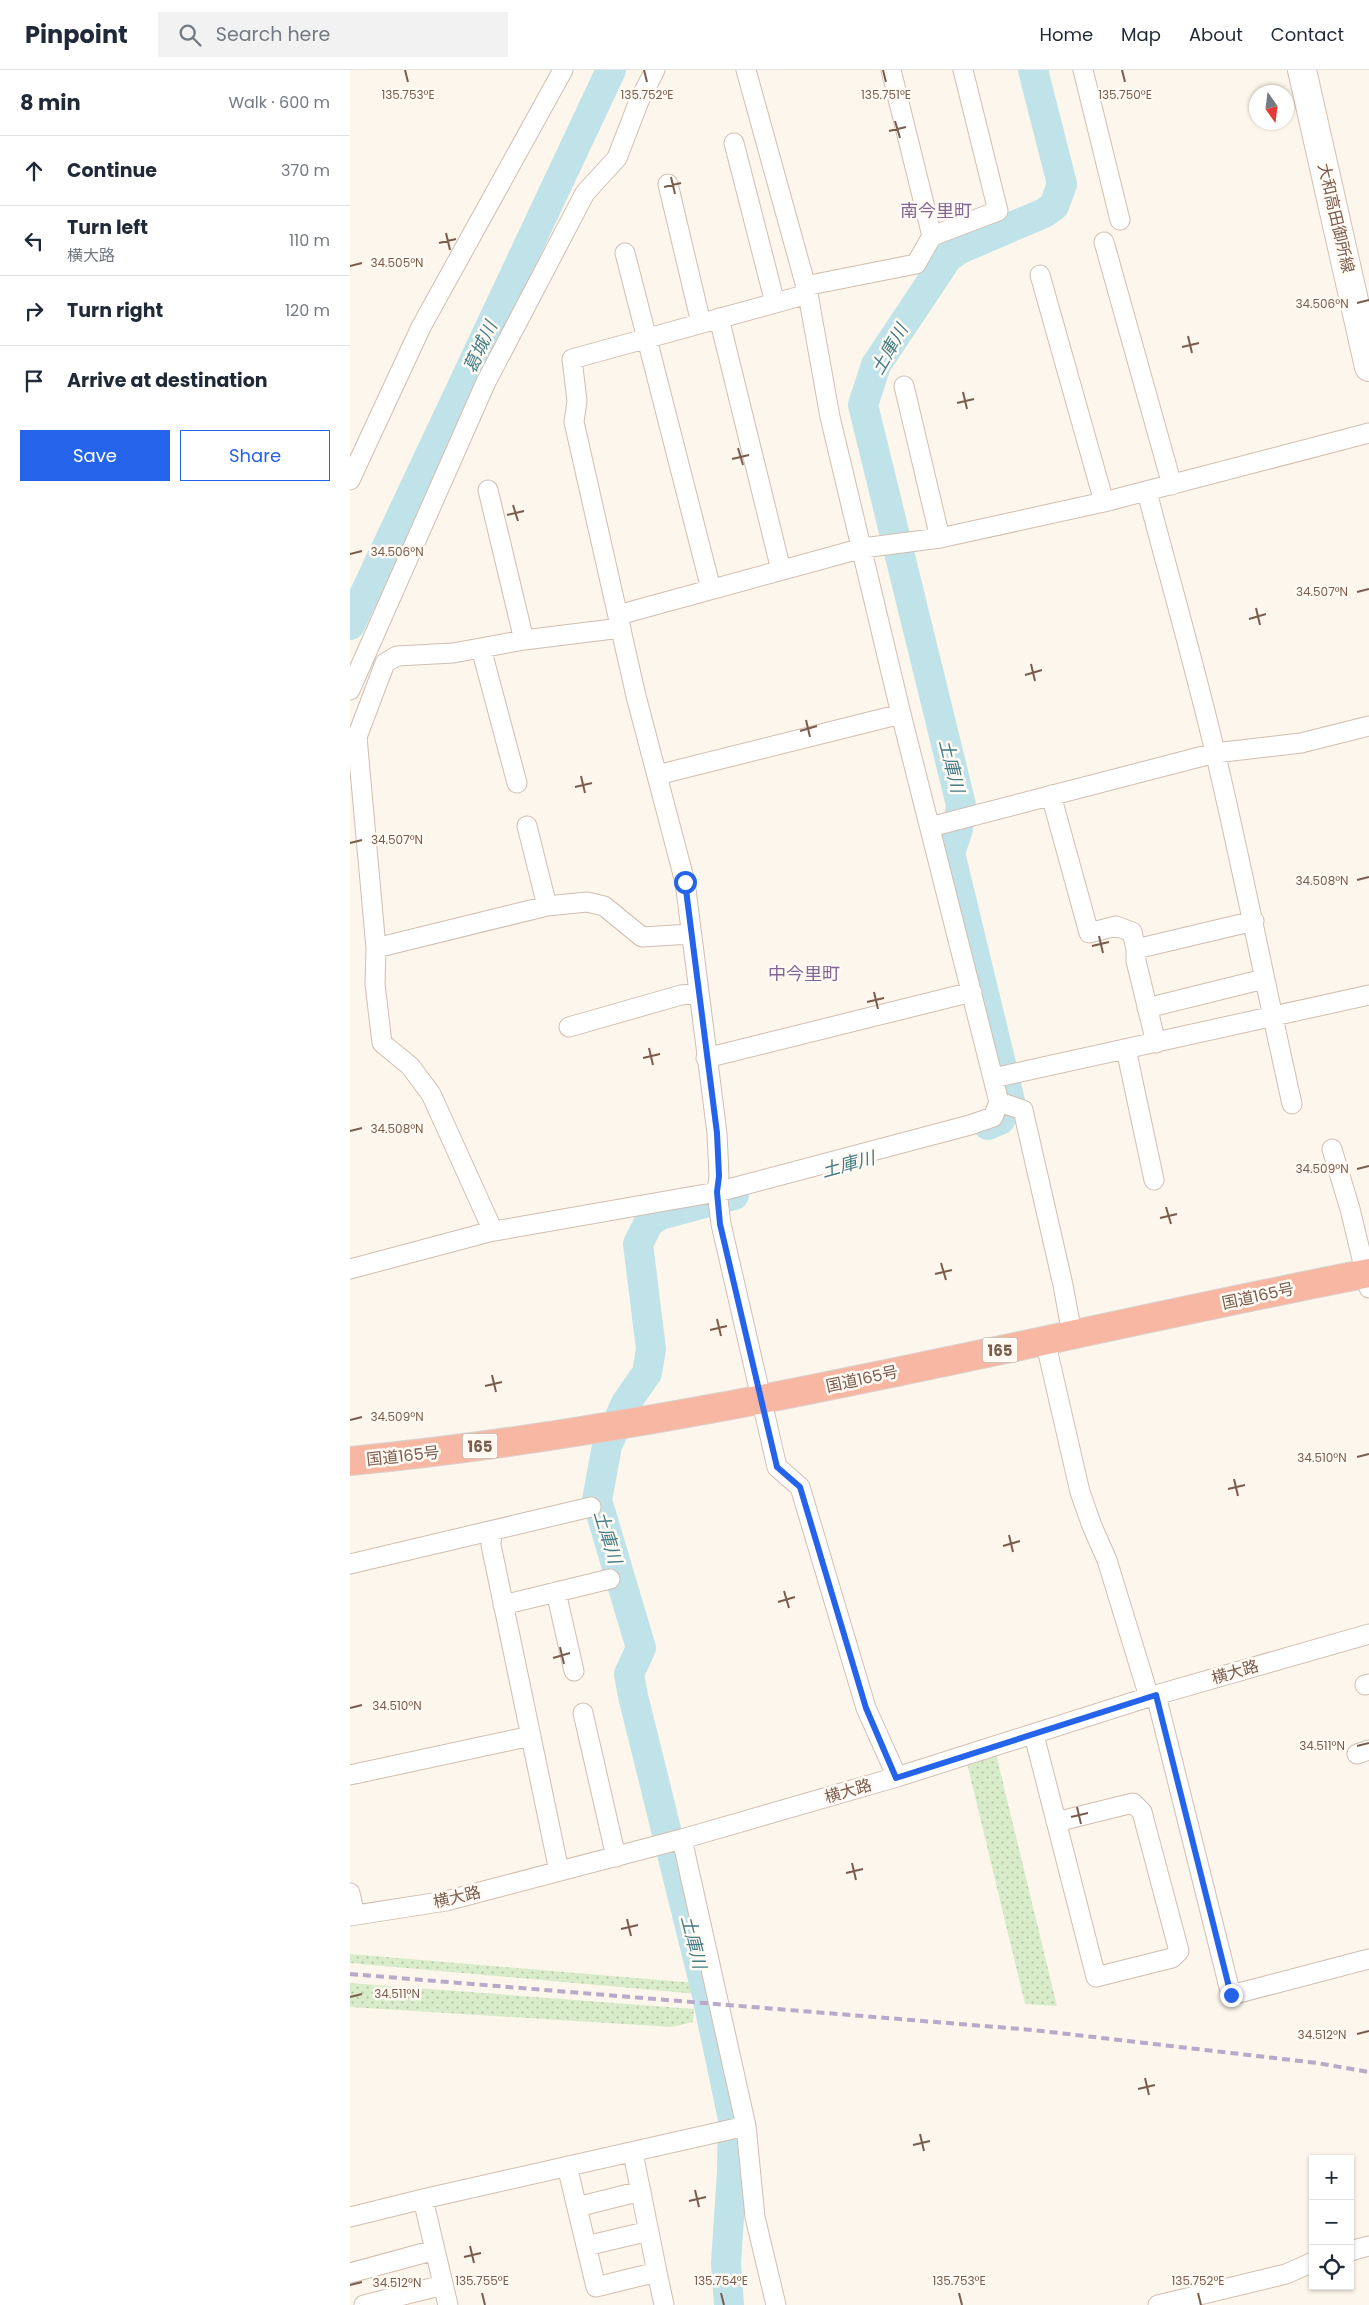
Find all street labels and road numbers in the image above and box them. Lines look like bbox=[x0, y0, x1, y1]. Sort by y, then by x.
street label: 大和高田御所線 bbox=[1312, 161, 1360, 275]
street label: 国道165号 bbox=[1220, 1277, 1296, 1315]
road number: 165 bbox=[982, 1338, 1018, 1362]
street label: 国道165号 bbox=[824, 1360, 900, 1398]
road number: 165 bbox=[462, 1434, 498, 1458]
street label: 国道165号 bbox=[365, 1441, 441, 1471]
street label: 横大路 bbox=[1209, 1654, 1261, 1690]
street label: 横大路 bbox=[822, 1773, 874, 1809]
street label: 横大路 bbox=[431, 1880, 483, 1914]

